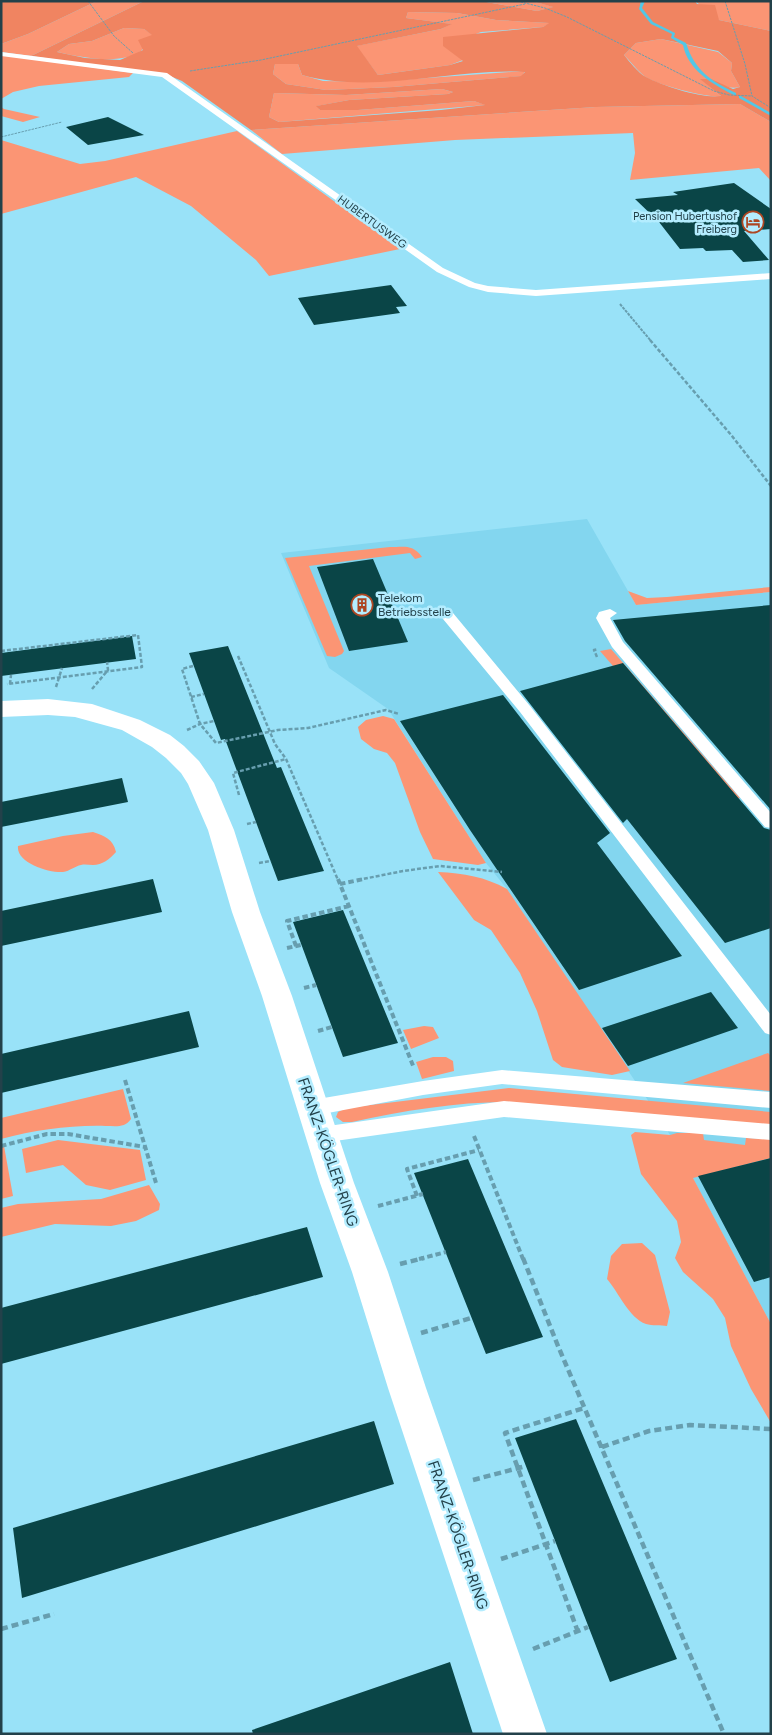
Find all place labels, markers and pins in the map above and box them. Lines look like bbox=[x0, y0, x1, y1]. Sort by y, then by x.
place label: Pension Hubertushof Freiberg bbox=[633, 210, 738, 236]
hotel icon: Pension Hubertushof Freiberg bbox=[741, 210, 765, 234]
place label: Telekom Betriebsstelle bbox=[378, 591, 451, 619]
building icon: Telekom Betriebsstelle bbox=[350, 593, 374, 617]

